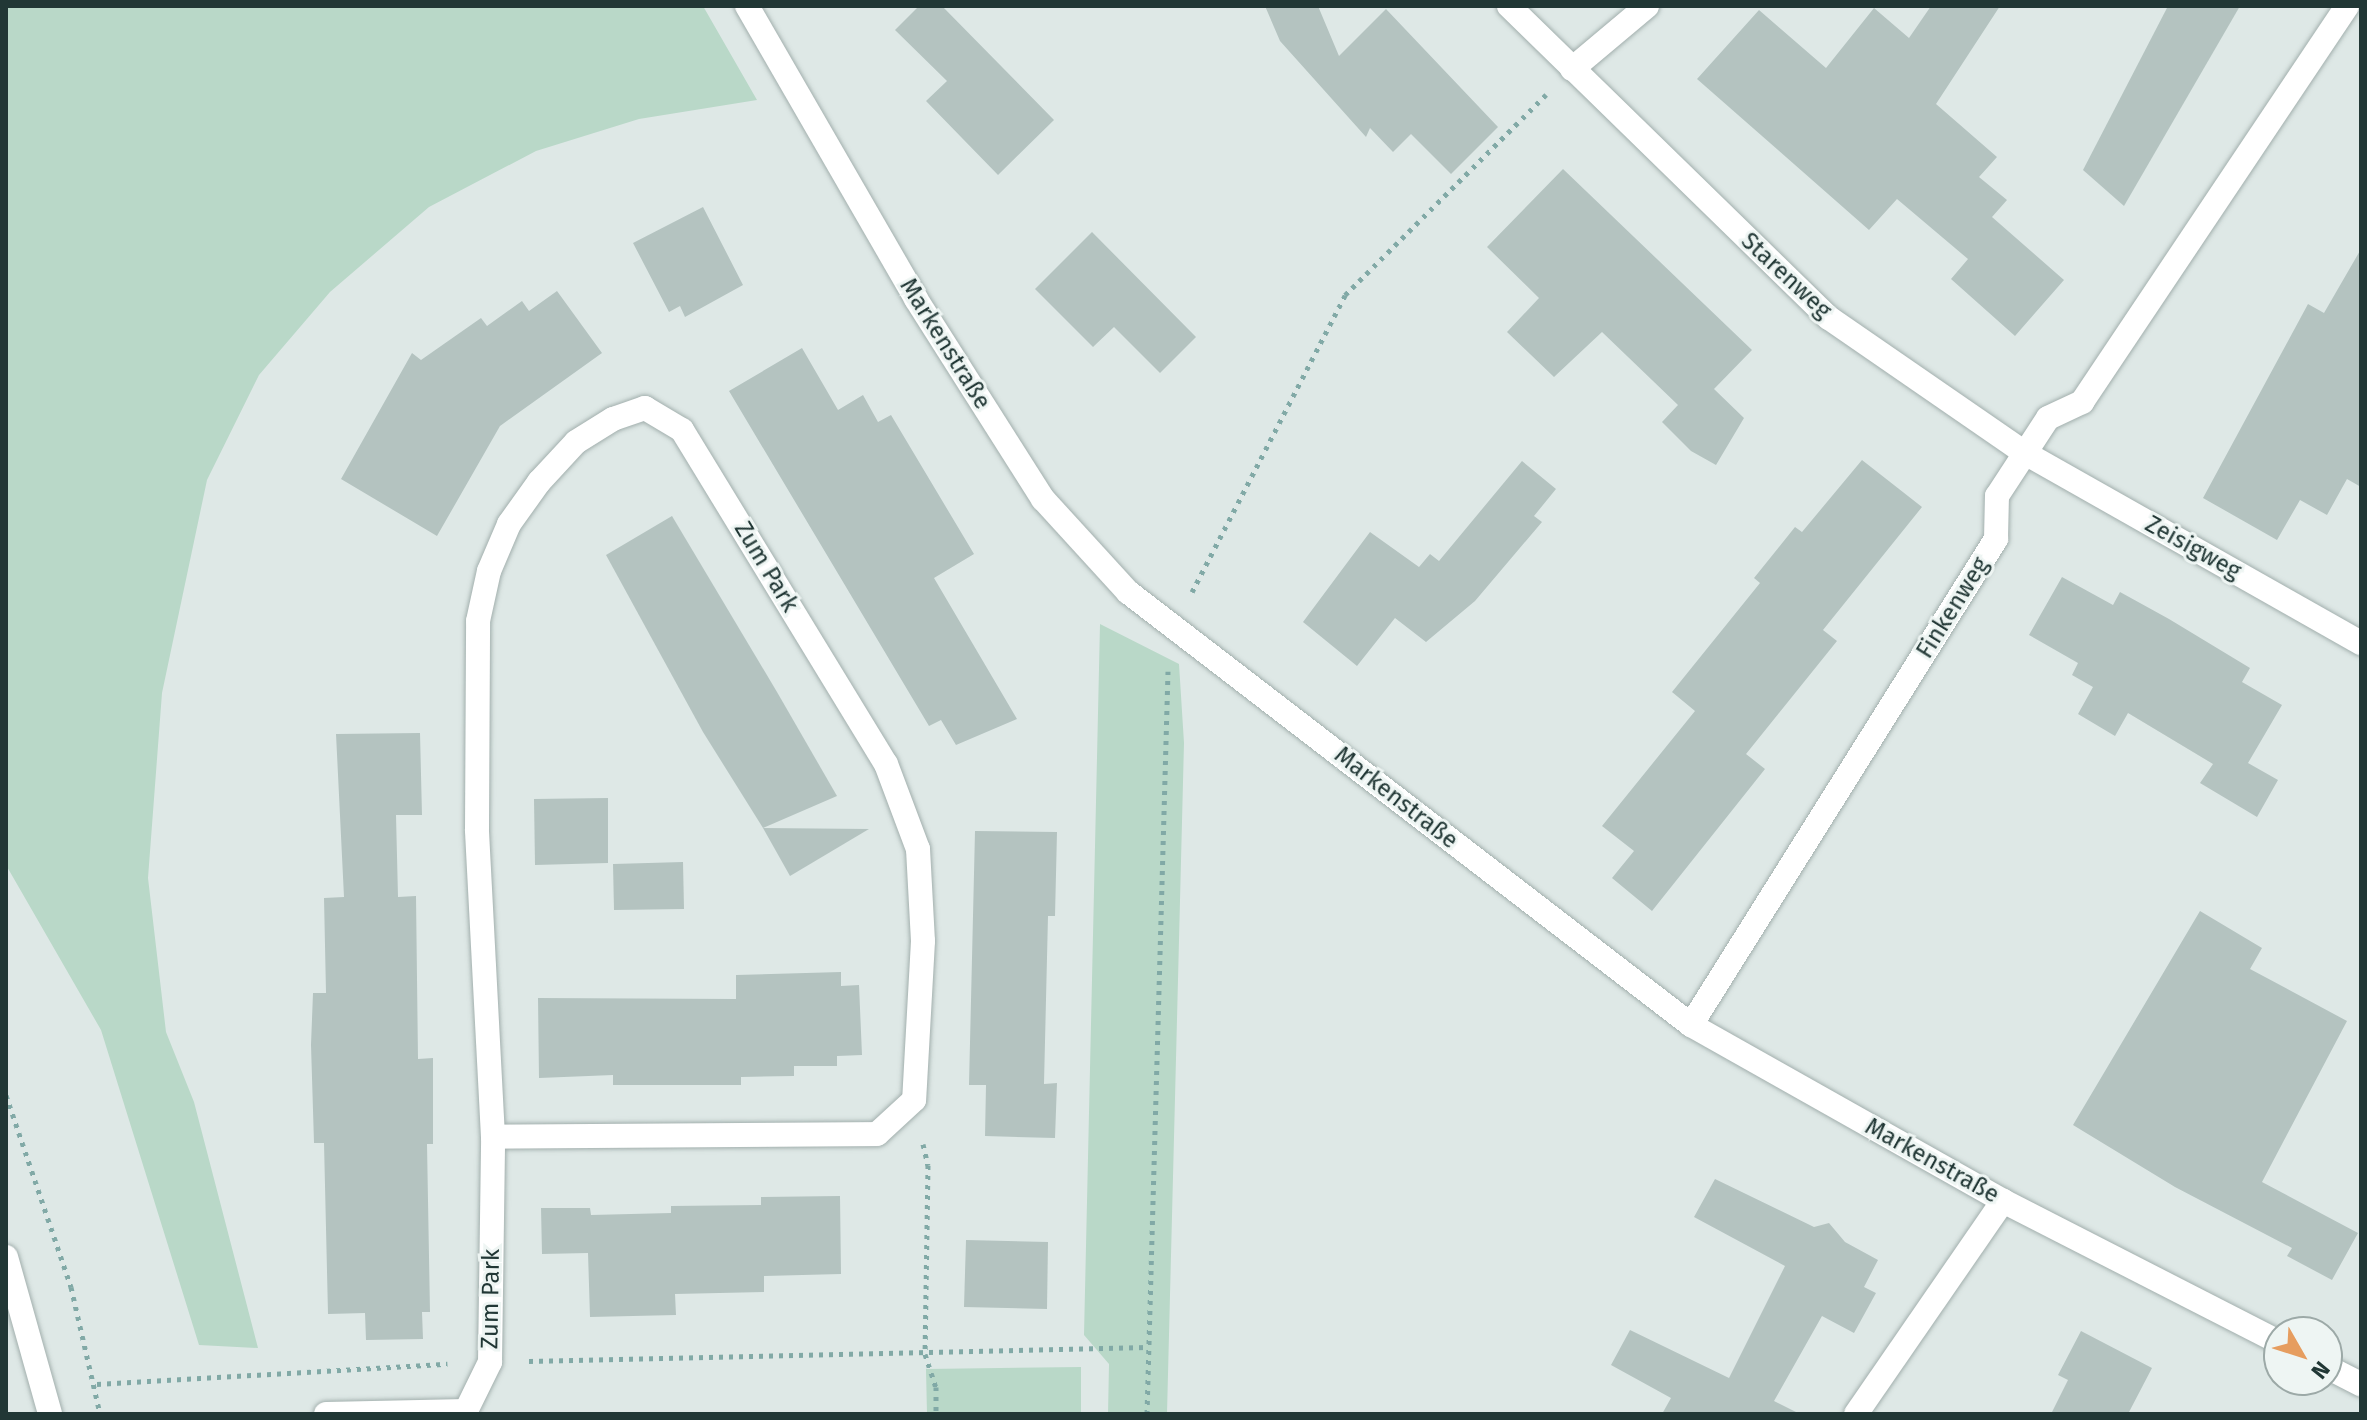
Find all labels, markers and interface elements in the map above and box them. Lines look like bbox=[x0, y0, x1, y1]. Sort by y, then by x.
street label: Starenweg bbox=[1735, 227, 1837, 325]
street label: Markenstraße bbox=[893, 273, 997, 415]
street label: Zeisigweg bbox=[2140, 510, 2246, 586]
street label: Zum Park bbox=[728, 517, 804, 617]
street label: Finkenweg bbox=[1911, 552, 1995, 664]
street label: Markenstraße bbox=[1328, 741, 1464, 855]
street label: Markenstraße bbox=[1860, 1112, 2004, 1210]
street label: Zum Park bbox=[476, 1249, 506, 1349]
north arrow bbox=[2263, 1316, 2343, 1396]
text: N bbox=[2305, 1356, 2336, 1384]

